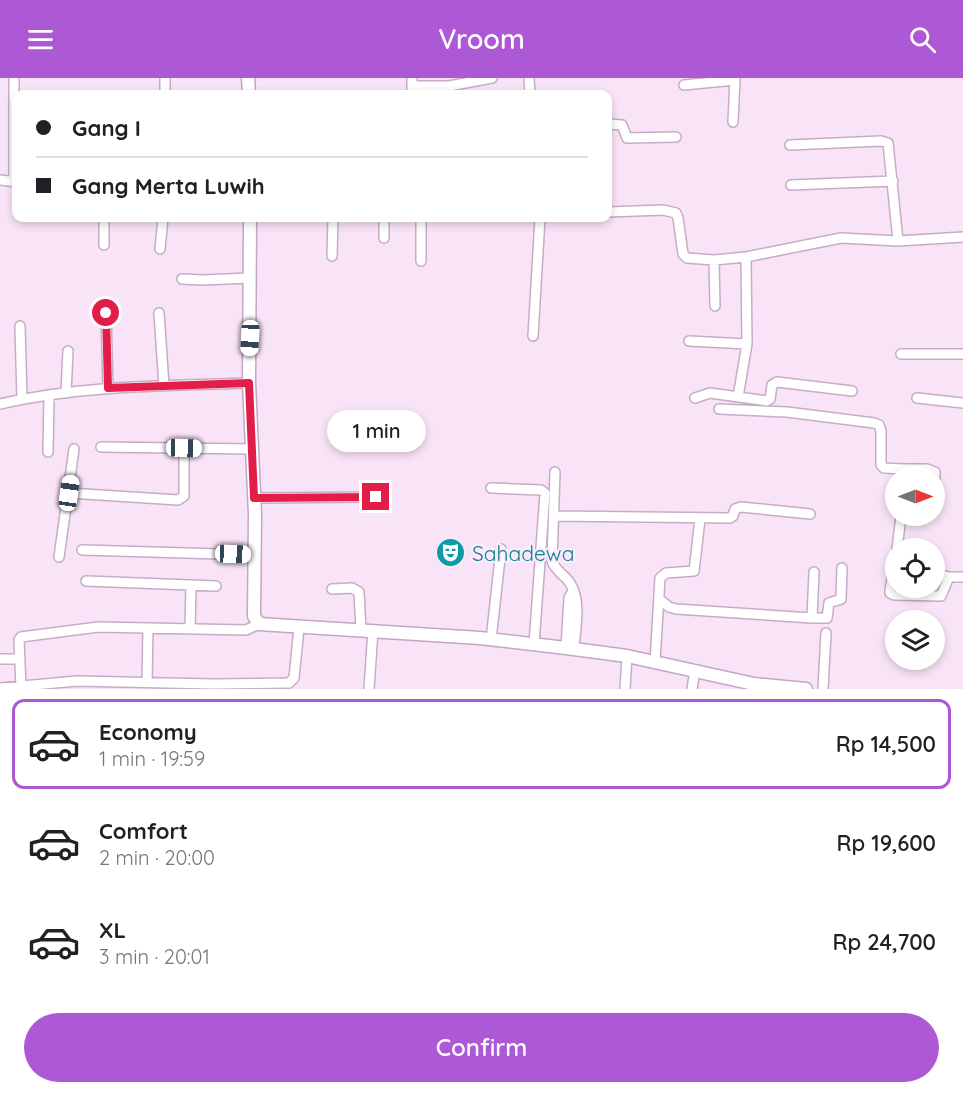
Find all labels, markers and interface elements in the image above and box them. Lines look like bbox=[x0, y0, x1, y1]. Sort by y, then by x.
text: Vroom bbox=[438, 22, 525, 56]
icon: menu bbox=[24, 23, 57, 56]
icon: search bbox=[906, 23, 939, 56]
text: Gang I bbox=[72, 114, 141, 142]
text: Gang Merta Luwih bbox=[72, 172, 265, 200]
route start bbox=[92, 299, 119, 326]
car bbox=[240, 320, 260, 356]
callout: 1 min bbox=[326, 410, 425, 452]
text: 1 min bbox=[353, 418, 400, 443]
car bbox=[166, 439, 202, 457]
north arrow bbox=[885, 466, 945, 526]
map controls bbox=[885, 466, 945, 670]
car bbox=[58, 474, 80, 512]
route end bbox=[362, 483, 389, 510]
theatre icon: Sahadewa bbox=[435, 537, 467, 569]
button: locate bbox=[885, 538, 945, 598]
place label: Sahadewa bbox=[472, 540, 574, 566]
car bbox=[215, 544, 251, 564]
button: layers bbox=[885, 610, 945, 670]
icon: car bbox=[27, 717, 81, 771]
text: Economy bbox=[99, 718, 197, 746]
text: Rp 14,500 bbox=[836, 730, 936, 758]
text: 1 min · 19:59 bbox=[99, 746, 205, 771]
icon: car bbox=[27, 816, 81, 870]
text: Comfort bbox=[99, 817, 188, 845]
text: Rp 19,600 bbox=[837, 829, 936, 857]
text: 2 min · 20:00 bbox=[99, 845, 215, 870]
icon: car bbox=[27, 915, 81, 969]
text: XL bbox=[99, 916, 126, 944]
text: Rp 24,700 bbox=[832, 928, 936, 956]
text: 3 min · 20:01 bbox=[99, 944, 210, 969]
button: Confirm bbox=[24, 1013, 939, 1082]

